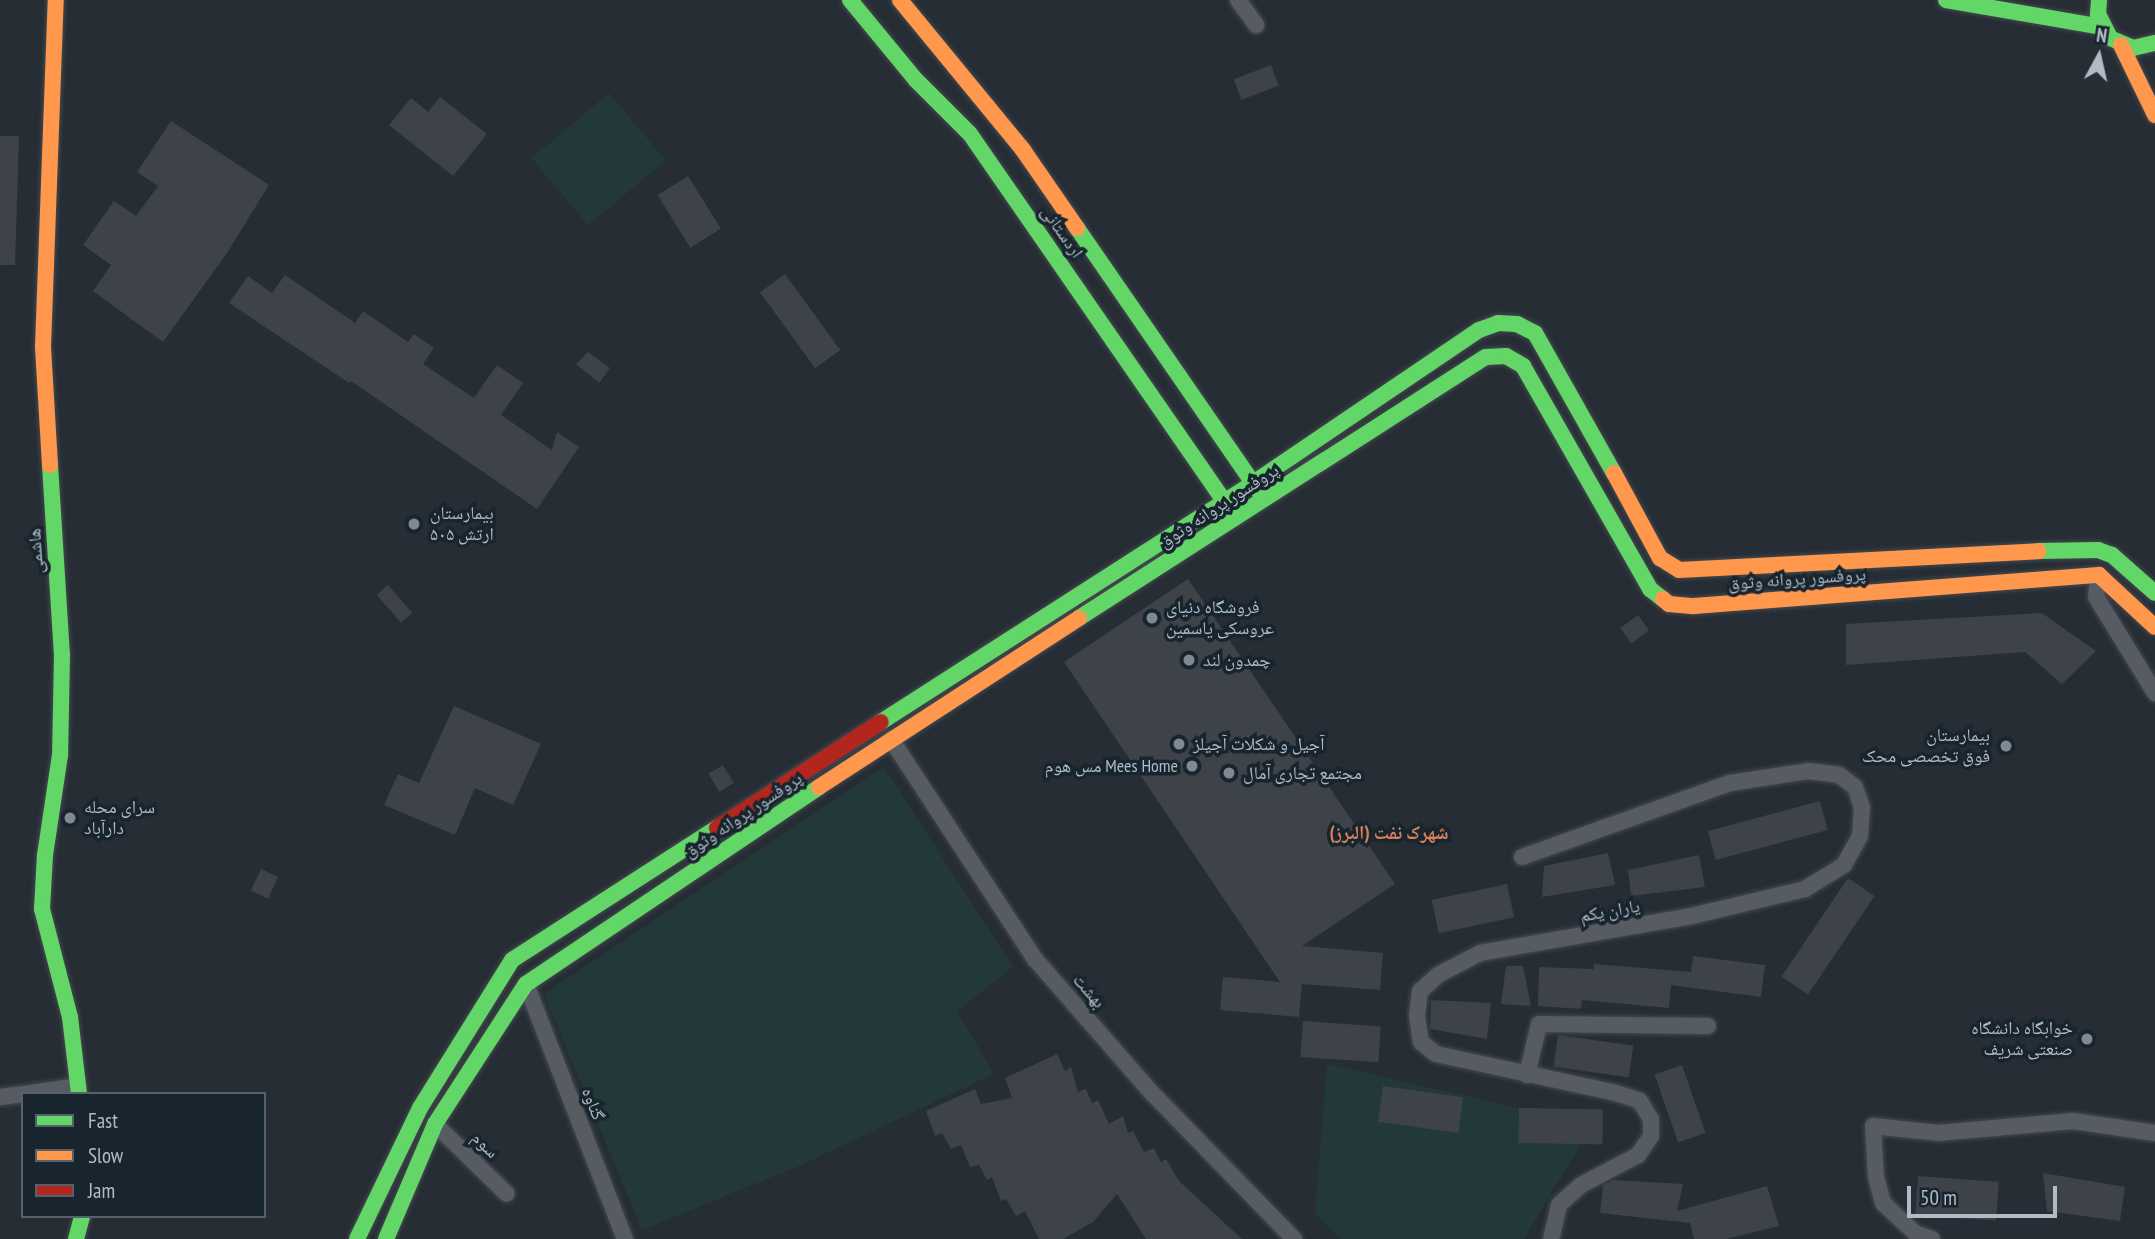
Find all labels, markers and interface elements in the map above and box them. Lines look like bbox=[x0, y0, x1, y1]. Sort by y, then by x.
north arrow bbox=[2064, 21, 2134, 91]
text: N bbox=[2095, 23, 2109, 48]
street label: اردستانی bbox=[1036, 202, 1088, 262]
street label: پروفسور پروانه وثوق bbox=[1155, 459, 1283, 553]
place label: بیمارستان ۵۰۵ ارتش bbox=[430, 503, 494, 546]
marker: بیمارستان ۵۰۵ ارتش bbox=[404, 514, 424, 534]
street label: هاشمی bbox=[24, 528, 48, 574]
street label: پروفسور پروانه وثوق bbox=[1727, 563, 1867, 595]
place label: فروشگاه دنیای عروسکی یاسمین bbox=[1166, 597, 1274, 640]
marker: فروشگاه دنیای عروسکی یاسمین bbox=[1144, 610, 1160, 626]
place label: چمدون لند bbox=[1203, 649, 1271, 671]
marker: چمدون لند bbox=[1181, 652, 1197, 668]
place label: بیمارستان فوق تخصصی محک bbox=[1862, 725, 1990, 768]
place label: آجیل و شکلات آجیلز bbox=[1193, 733, 1325, 755]
marker: آجیل و شکلات آجیلز bbox=[1171, 736, 1187, 752]
marker: بیمارستان فوق تخصصی محک bbox=[1996, 736, 2016, 756]
place label: مس هوم Mees Home bbox=[1045, 755, 1178, 777]
marker: مس هوم Mees Home bbox=[1184, 758, 1200, 774]
place label: مجتمع تجاری آمال bbox=[1243, 762, 1362, 784]
marker: مجتمع تجاری آمال bbox=[1221, 765, 1237, 781]
street label: پروفسور پروانه وثوق bbox=[680, 767, 806, 863]
place label: سرای محله دارآباد bbox=[84, 797, 155, 840]
marker: سرای محله دارآباد bbox=[62, 810, 78, 826]
district label: شهرک نفت (البرز) bbox=[1329, 822, 1449, 844]
street label: یاران یکم bbox=[1578, 895, 1642, 927]
street label: بهشت bbox=[1068, 969, 1110, 1013]
place label: خوابگاه دانشگاه صنعتی شریف bbox=[1971, 1018, 2073, 1060]
marker: خوابگاه دانشگاه صنعتی شریف bbox=[2079, 1031, 2095, 1047]
street label: گناوه bbox=[577, 1085, 609, 1123]
legend bbox=[21, 1092, 266, 1218]
text: Fast bbox=[88, 1107, 118, 1134]
street label: سوم bbox=[467, 1127, 503, 1163]
text: Slow bbox=[88, 1142, 123, 1169]
scale bar bbox=[1910, 1172, 2060, 1216]
text: Jam bbox=[88, 1177, 115, 1204]
text: 50 m bbox=[1920, 1184, 1957, 1211]

